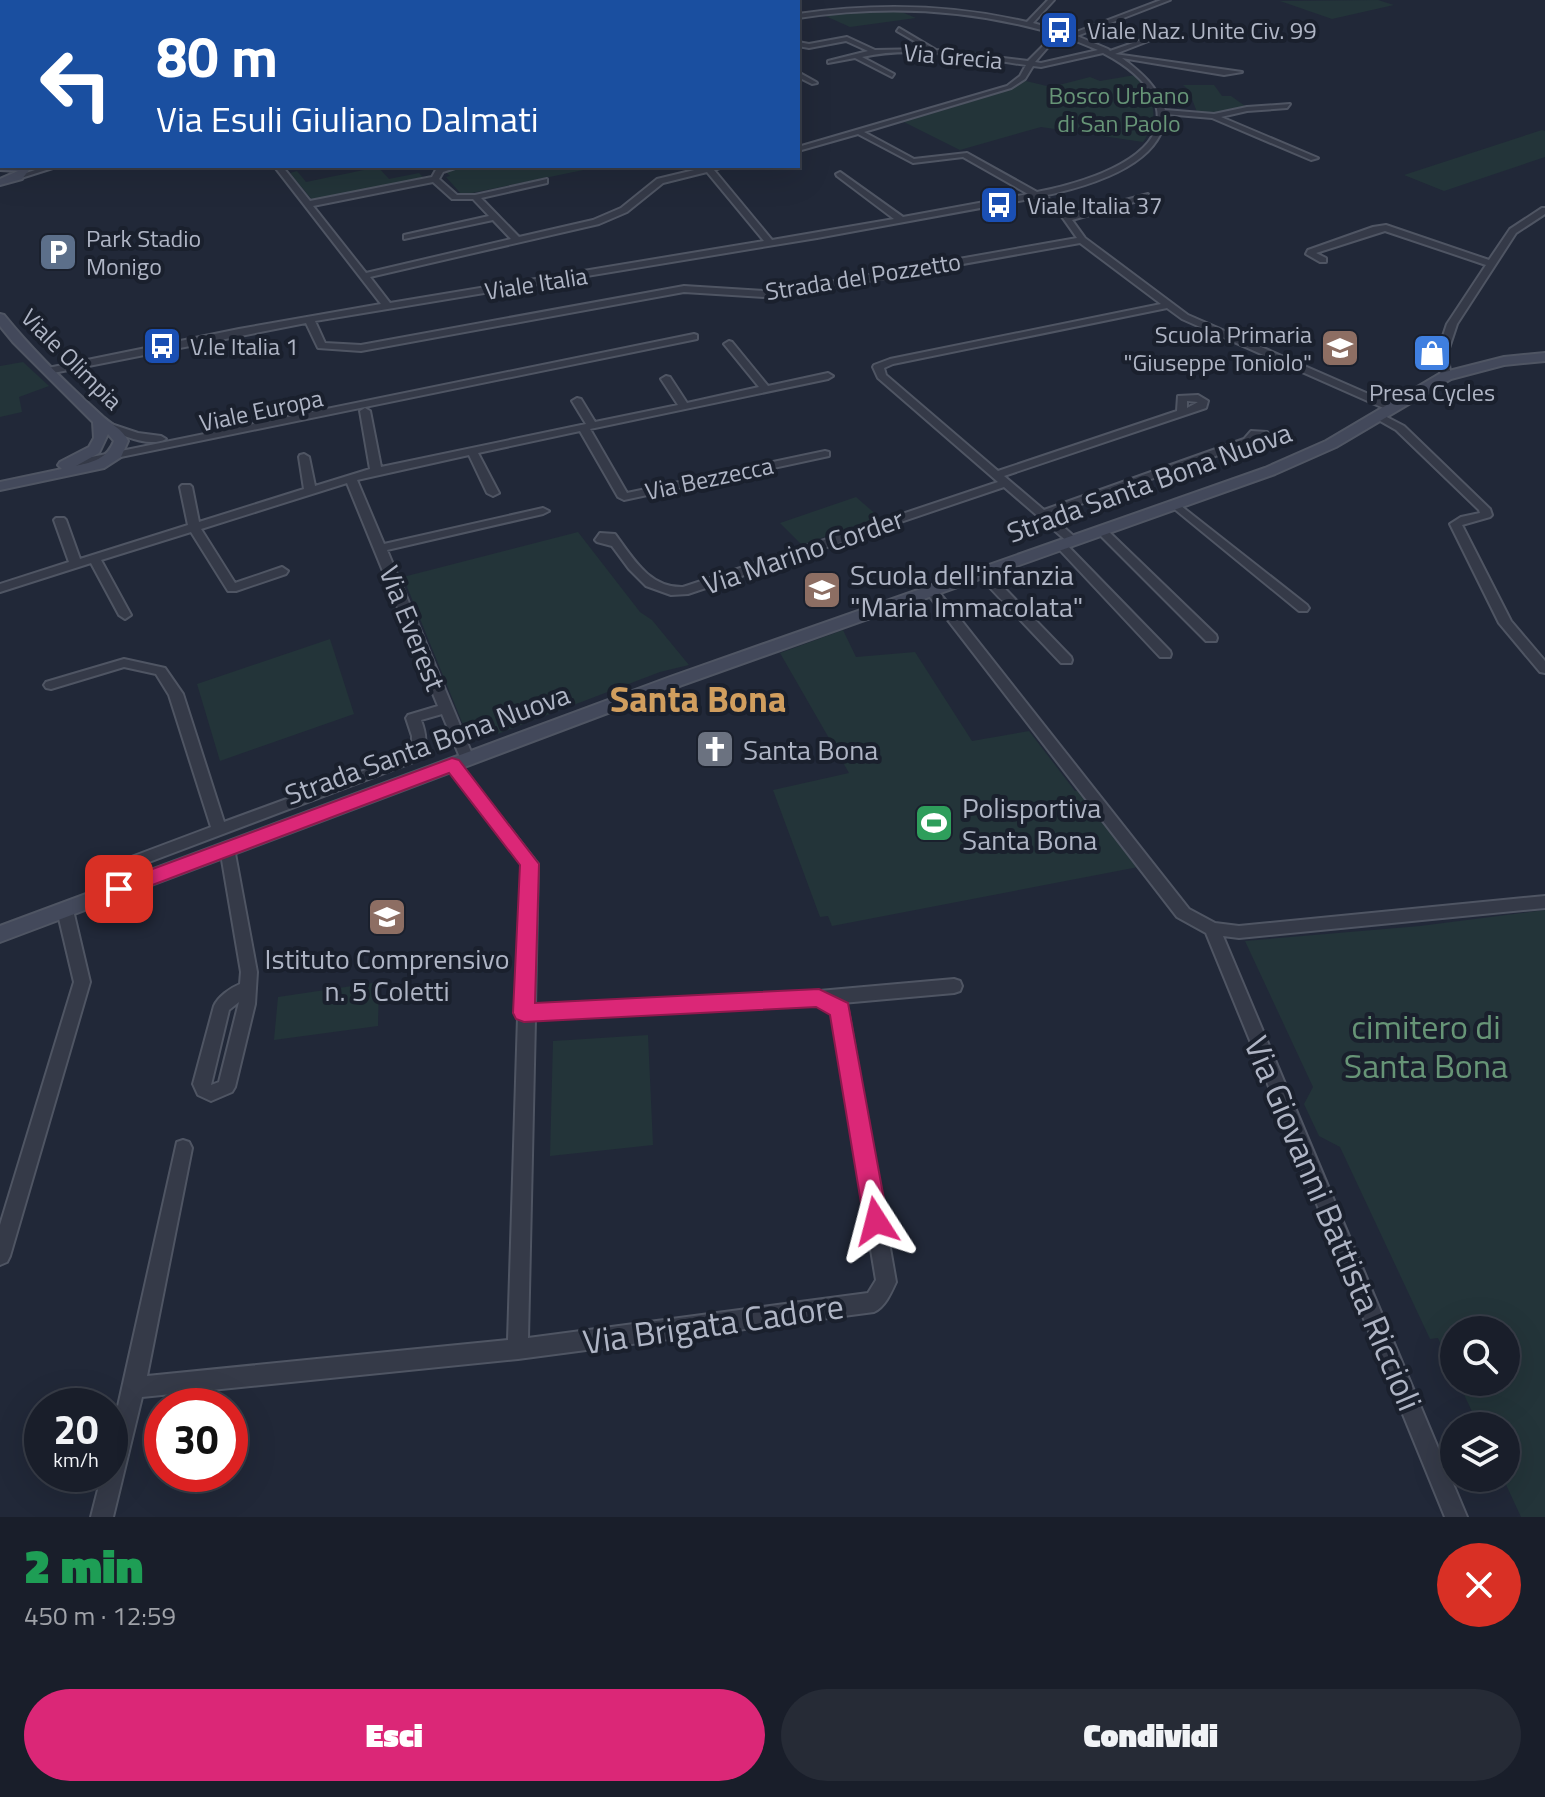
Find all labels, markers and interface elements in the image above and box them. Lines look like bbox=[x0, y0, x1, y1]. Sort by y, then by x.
bus stop icon: Viale Naz. Unite Civ. 99 bbox=[1038, 9, 1080, 51]
place label: Viale Naz. Unite Civ. 99 bbox=[1087, 12, 1317, 48]
text: 80 m bbox=[156, 14, 278, 99]
icon: left bbox=[24, 32, 128, 136]
street label: Via Grecia bbox=[902, 34, 1004, 78]
park label: Bosco Urbano di San Paolo bbox=[1049, 77, 1189, 141]
text: Via Esuli Giuliano Dalmati bbox=[156, 91, 539, 146]
bus stop icon: Viale Italia 37 bbox=[978, 184, 1020, 226]
place label: Viale Italia 37 bbox=[1027, 187, 1163, 223]
place label: Park Stadio Monigo bbox=[86, 220, 201, 284]
parking icon: Park Stadio Monigo bbox=[37, 231, 79, 273]
street label: Strada del Pozzetto bbox=[763, 243, 963, 309]
street label: Viale Italia bbox=[482, 257, 590, 309]
street label: Viale Olimpia bbox=[13, 300, 131, 418]
place label: Scuola Primaria "Giuseppe Toniolo" bbox=[1124, 316, 1312, 380]
bus stop icon: V.le Italia 1 bbox=[141, 325, 183, 367]
school or university icon: Scuola Primaria "Giuseppe Toniolo" bbox=[1319, 327, 1361, 369]
place label: V.le Italia 1 bbox=[190, 328, 299, 364]
shop icon: Presa Cycles bbox=[1411, 332, 1453, 374]
place label: Presa Cycles bbox=[1369, 374, 1495, 410]
street label: Viale Europa bbox=[196, 379, 326, 441]
street label: Strada Santa Bona Nuova bbox=[1000, 410, 1298, 554]
street label: Via Bezzecca bbox=[642, 447, 776, 509]
street label: Via Marino Corder bbox=[697, 496, 909, 605]
place label: Scuola dell'infanzia "Maria Immacolata" bbox=[850, 553, 1083, 628]
street label: Via Everest bbox=[368, 559, 458, 697]
school or university icon: Scuola dell'infanzia "Maria Immacolata" bbox=[801, 569, 843, 611]
district label: Santa Bona bbox=[610, 671, 786, 726]
street label: Strada Santa Bona Nuova bbox=[278, 672, 576, 816]
church icon: Santa Bona bbox=[694, 728, 736, 770]
place label: Santa Bona bbox=[743, 728, 878, 771]
place label: Polisportiva Santa Bona bbox=[962, 786, 1101, 861]
sports icon: Polisportiva Santa Bona bbox=[913, 802, 955, 844]
pin bbox=[85, 855, 153, 923]
icon: arrive bbox=[97, 867, 141, 911]
school or university icon: Istituto Comprensivo n. 5 Coletti bbox=[366, 896, 408, 938]
place label: Istituto Comprensivo n. 5 Coletti bbox=[265, 937, 509, 1012]
park label: cimitero di Santa Bona bbox=[1344, 1000, 1508, 1091]
street label: Via Giovanni Battista Riccioli bbox=[1231, 1028, 1437, 1418]
position arrow bbox=[834, 1179, 918, 1263]
street label: Via Brigata Cadore bbox=[579, 1279, 847, 1367]
map controls bbox=[1440, 1316, 1520, 1492]
button: search bbox=[1440, 1316, 1520, 1396]
speed limit sign: 30 bbox=[144, 1388, 248, 1492]
text: 20 bbox=[54, 1399, 98, 1460]
button: layers bbox=[1440, 1412, 1520, 1492]
text: km/h bbox=[53, 1444, 99, 1475]
text: 2 min bbox=[24, 1529, 143, 1602]
button: close bbox=[1437, 1543, 1521, 1627]
text: 450 m · 12:59 bbox=[24, 1596, 176, 1635]
button: Esci bbox=[24, 1689, 765, 1781]
button: Condividi bbox=[781, 1689, 1521, 1781]

